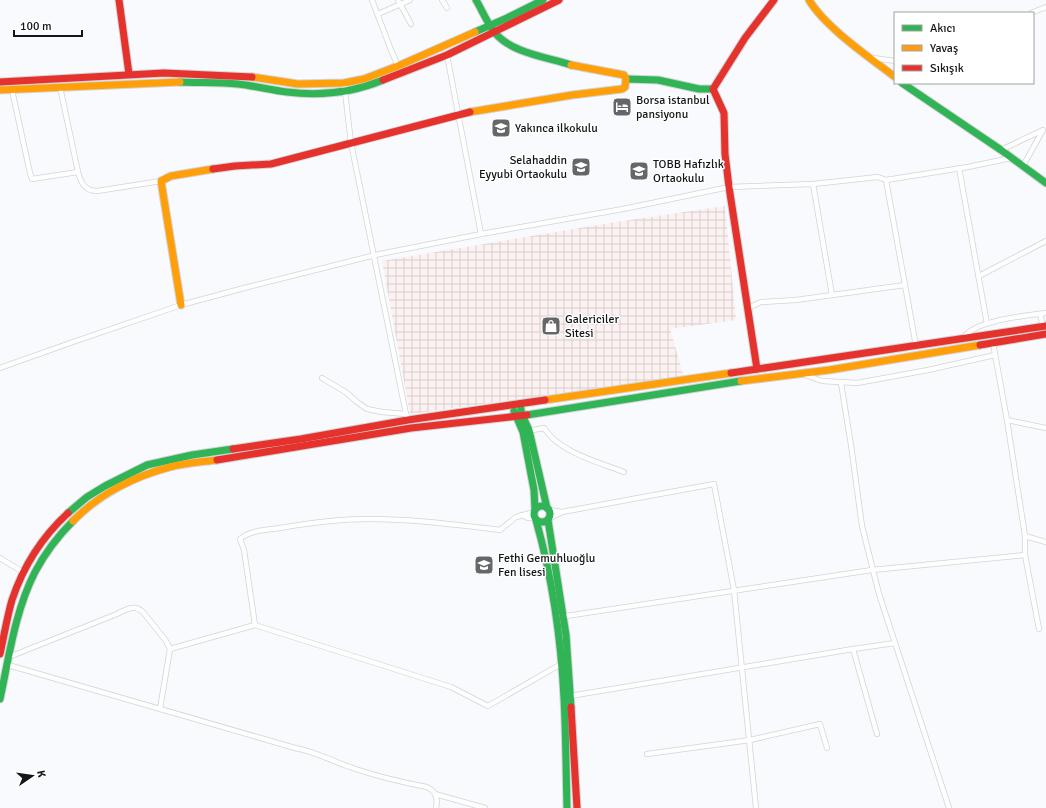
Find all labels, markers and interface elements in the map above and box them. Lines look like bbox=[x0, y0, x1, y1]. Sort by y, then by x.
scale bar bbox=[14, 12, 82, 38]
legend bbox=[894, 12, 1034, 84]
text: 100 m bbox=[20, 19, 52, 34]
text: Akıcı bbox=[930, 21, 956, 36]
text: Yavaş bbox=[930, 41, 958, 56]
text: Sıkışık bbox=[930, 61, 964, 76]
place label: Borsa istanbul pansiyonu bbox=[636, 93, 710, 122]
hotel icon: Borsa istanbul pansiyonu bbox=[611, 96, 633, 118]
school or university icon: Yakınca ilkokulu bbox=[490, 117, 512, 139]
place label: Yakınca ilkokulu bbox=[515, 121, 598, 136]
place label: Selahaddin Eyyubi Ortaokulu bbox=[479, 153, 567, 182]
school or university icon: Selahaddin Eyyubi Ortaokulu bbox=[570, 156, 592, 178]
place label: TOBB Hafızlık Ortaokulu bbox=[653, 157, 724, 186]
school or university icon: TOBB Hafızlık Ortaokulu bbox=[628, 160, 650, 182]
place label: Galericiler Sitesi bbox=[565, 312, 620, 341]
shop icon: Galericiler Sitesi bbox=[540, 315, 562, 337]
place label: Fethi Gemuhluoğlu Fen lisesi bbox=[498, 551, 595, 580]
school or university icon: Fethi Gemuhluoğlu Fen lisesi bbox=[473, 554, 495, 576]
north arrow bbox=[12, 756, 52, 796]
text: K bbox=[34, 769, 48, 779]

